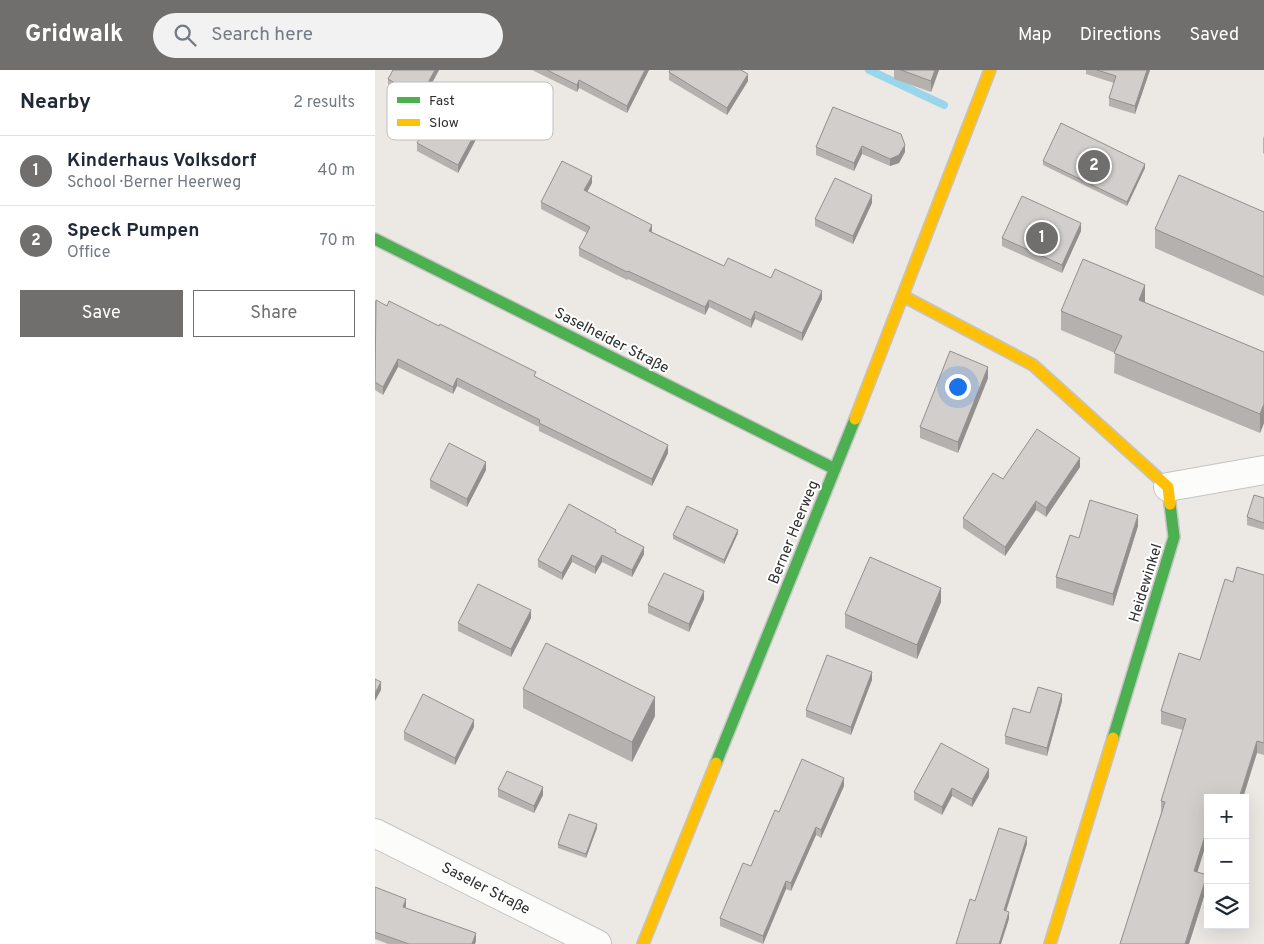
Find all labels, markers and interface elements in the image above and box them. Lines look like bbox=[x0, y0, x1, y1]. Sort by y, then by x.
search box bbox=[153, 13, 503, 58]
text: Gridwalk bbox=[25, 20, 123, 50]
icon: search bbox=[171, 21, 199, 49]
text: Search here bbox=[211, 23, 313, 47]
text: Map bbox=[1018, 24, 1052, 47]
text: Directions bbox=[1080, 24, 1162, 47]
text: Saved bbox=[1190, 24, 1239, 47]
legend bbox=[387, 82, 553, 140]
text: Nearby bbox=[20, 89, 91, 116]
text: 2 results bbox=[293, 93, 355, 113]
text: Fast bbox=[429, 93, 455, 110]
text: Slow bbox=[429, 115, 459, 132]
pin: 2 bbox=[1078, 147, 1110, 185]
text: Kinderhaus Volksdorf bbox=[67, 149, 256, 173]
text: 1 bbox=[33, 161, 39, 181]
text: 40 m bbox=[317, 161, 355, 181]
text: School · Berner Heerweg bbox=[67, 173, 241, 193]
text: Speck Pumpen bbox=[67, 219, 200, 243]
pin: 1 bbox=[1026, 219, 1058, 257]
text: 2 bbox=[31, 231, 41, 251]
text: 70 m bbox=[320, 231, 355, 251]
text: Office bbox=[67, 243, 110, 263]
button: Save bbox=[20, 290, 183, 337]
button: Share bbox=[193, 290, 355, 337]
street label: Saselheider Straße bbox=[551, 304, 672, 378]
your location bbox=[945, 374, 971, 400]
street label: Berner Heerweg bbox=[765, 478, 824, 587]
street label: Heidewinkel bbox=[1125, 542, 1167, 625]
map controls bbox=[1204, 794, 1249, 929]
button: + bbox=[1204, 794, 1249, 839]
button: − bbox=[1204, 839, 1249, 884]
street label: Saseler Straße bbox=[438, 859, 533, 920]
button: layers bbox=[1204, 884, 1249, 929]

